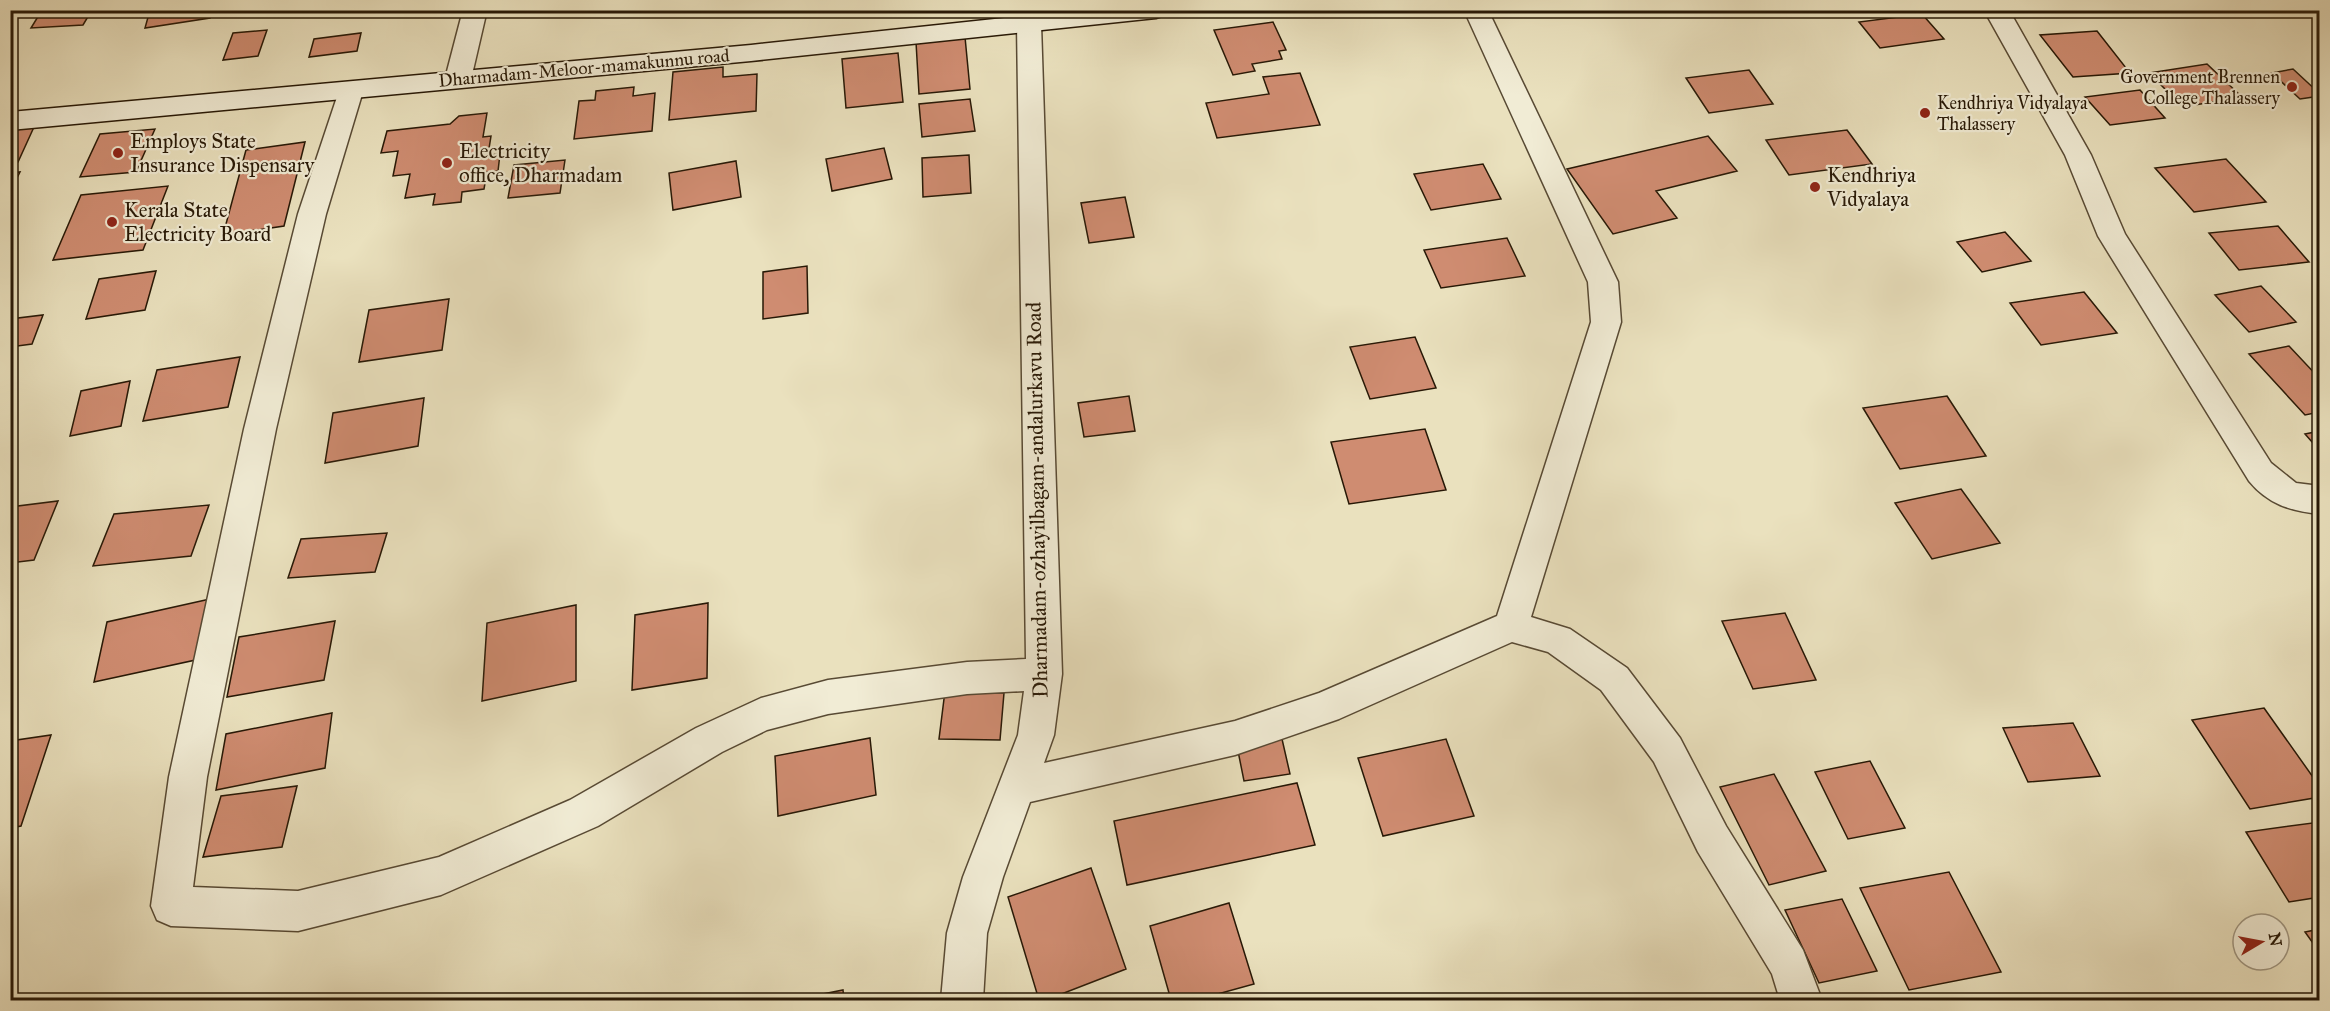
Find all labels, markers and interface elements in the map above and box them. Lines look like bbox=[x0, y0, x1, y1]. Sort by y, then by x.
street label: Dharmadam-Meloor-mamakunnu road bbox=[437, 44, 731, 92]
place label: Government Brennen College Thalassery bbox=[2120, 66, 2281, 110]
marker: Government Brennen College Thalassery bbox=[2285, 80, 2299, 94]
place label: Kendhriya Vidyalaya Thalassery bbox=[1937, 92, 2088, 135]
marker: Kendhriya Vidyalaya Thalassery bbox=[1918, 106, 1932, 120]
place label: Employs State Insurance Dispensary bbox=[130, 128, 315, 178]
place label: Electricity office, Dharmadam bbox=[459, 138, 623, 188]
marker: Employs State Insurance Dispensary bbox=[111, 146, 125, 160]
marker: Electricity office, Dharmadam bbox=[440, 156, 454, 170]
place label: Kendhriya Vidyalaya bbox=[1826, 162, 1916, 212]
marker: Kendhriya Vidyalaya bbox=[1808, 180, 1822, 194]
place label: Kerala State Electricity Board bbox=[124, 197, 272, 247]
marker: Kerala State Electricity Board bbox=[105, 215, 119, 229]
street label: Dharmadam-ozhayilbagam-andalurkavu Road bbox=[1021, 301, 1053, 698]
north arrow bbox=[2231, 912, 2291, 972]
text: N bbox=[2265, 931, 2286, 948]

